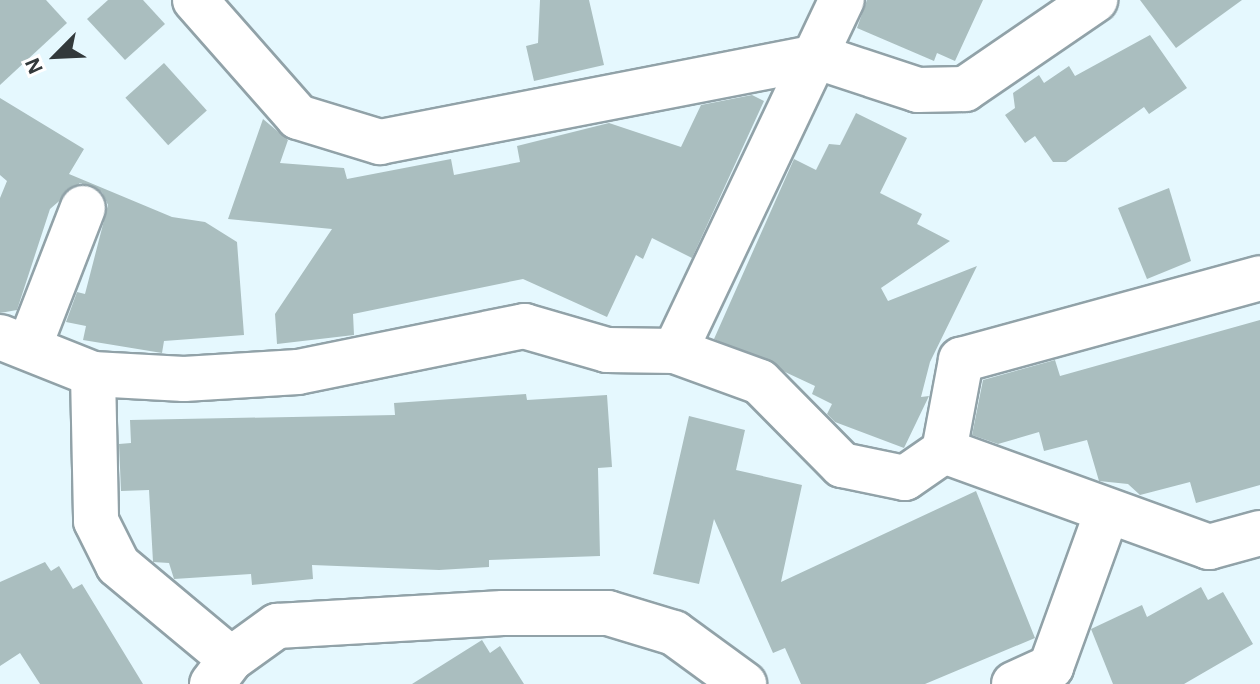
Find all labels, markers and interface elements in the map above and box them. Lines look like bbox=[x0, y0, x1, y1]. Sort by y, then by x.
north arrow bbox=[16, 16, 96, 96]
text: N bbox=[21, 54, 47, 77]

